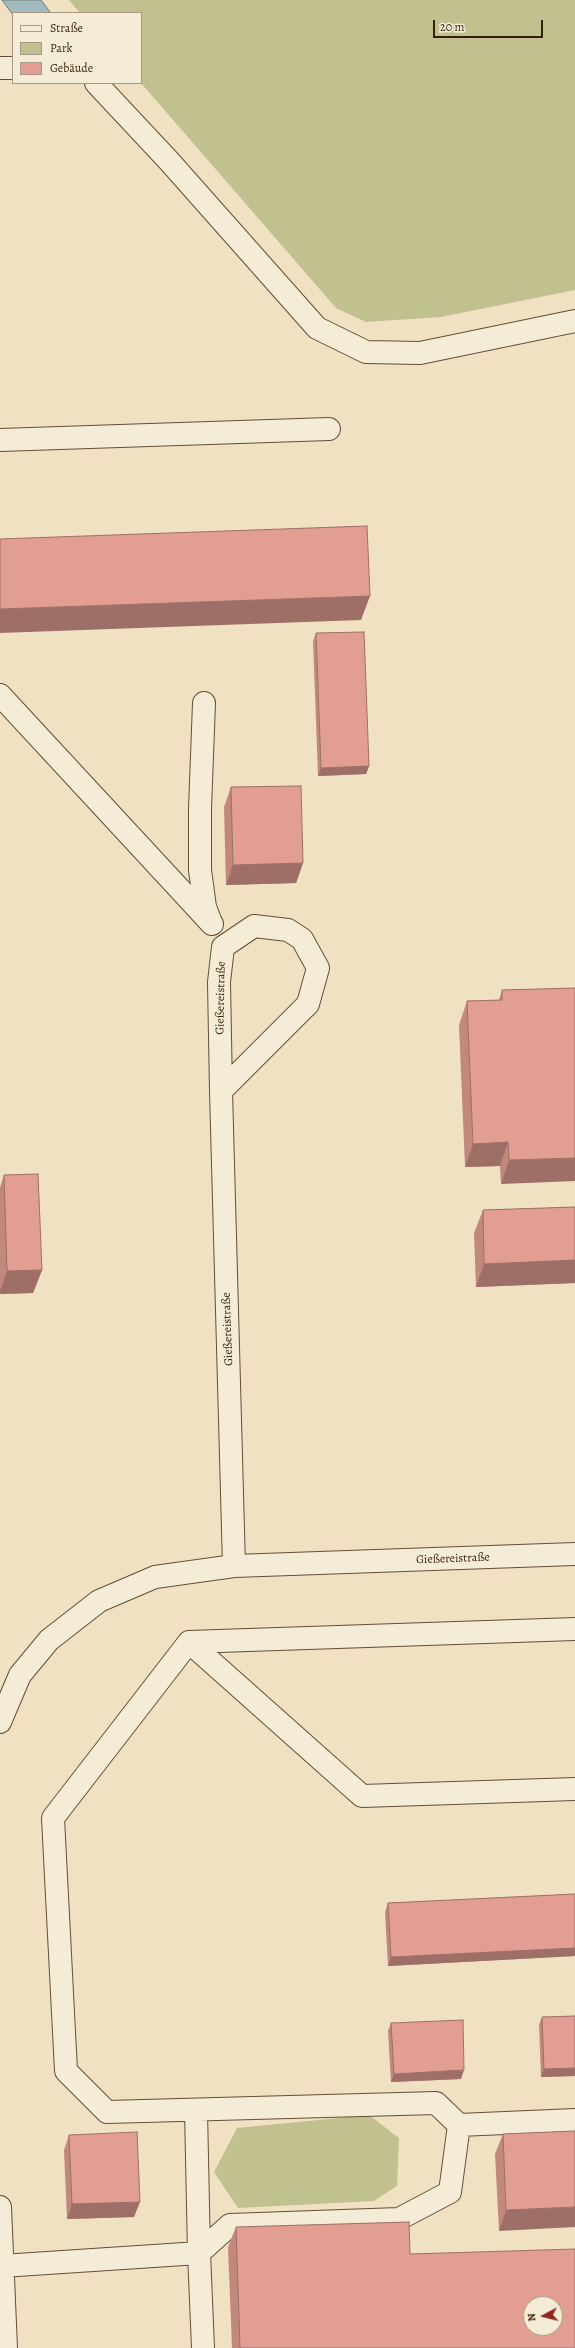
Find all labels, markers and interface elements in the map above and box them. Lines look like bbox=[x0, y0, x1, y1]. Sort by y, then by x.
legend bbox=[12, 12, 142, 84]
scale bar bbox=[435, 12, 545, 38]
text: 20 m bbox=[440, 19, 464, 35]
text: Straße bbox=[50, 20, 83, 36]
text: Park bbox=[50, 40, 73, 56]
text: Gebäude bbox=[50, 60, 93, 76]
street label: Gießereistraße bbox=[213, 961, 229, 1035]
street label: Gießereistraße bbox=[220, 1292, 236, 1366]
street label: Gießereistraße bbox=[416, 1551, 490, 1567]
north arrow bbox=[523, 2296, 563, 2336]
text: N bbox=[524, 2313, 540, 2322]

